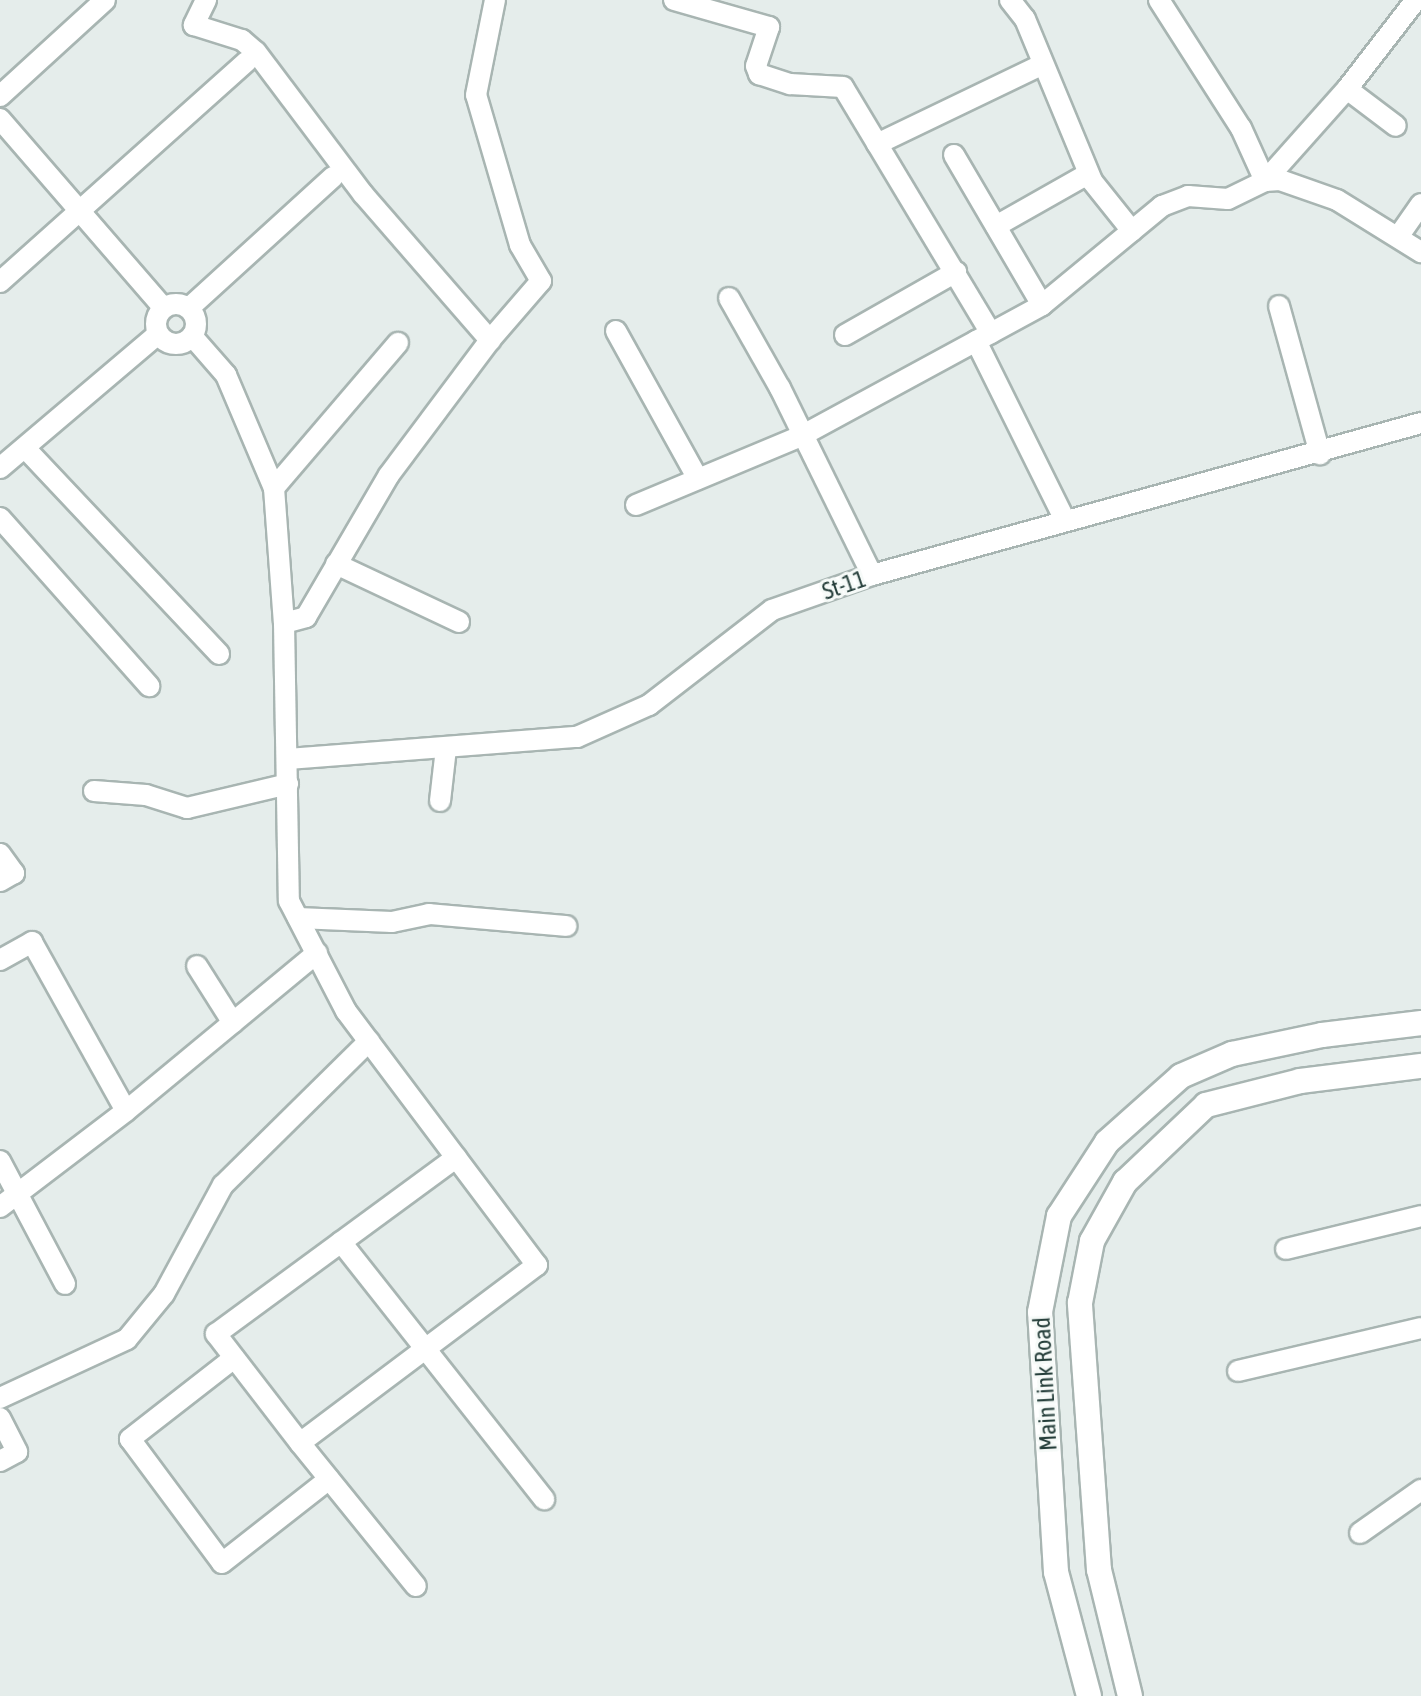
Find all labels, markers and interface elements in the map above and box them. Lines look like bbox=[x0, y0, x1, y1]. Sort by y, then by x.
street label: St-11 bbox=[818, 564, 870, 606]
street label: Main Link Road bbox=[1027, 1316, 1063, 1452]

